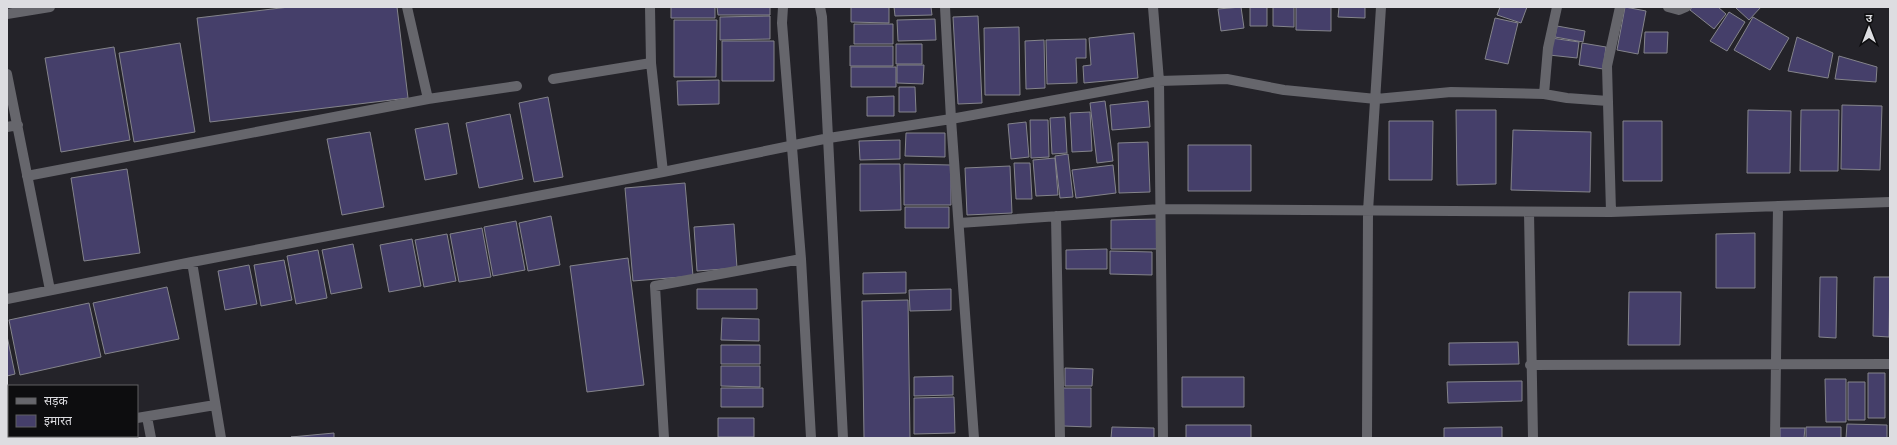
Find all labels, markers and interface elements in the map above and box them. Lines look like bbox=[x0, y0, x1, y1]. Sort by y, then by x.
north arrow bbox=[1849, 8, 1889, 48]
text: उ bbox=[1866, 11, 1873, 25]
legend bbox=[8, 385, 138, 437]
text: सड़क bbox=[44, 393, 69, 408]
text: इमारत bbox=[44, 413, 73, 428]

